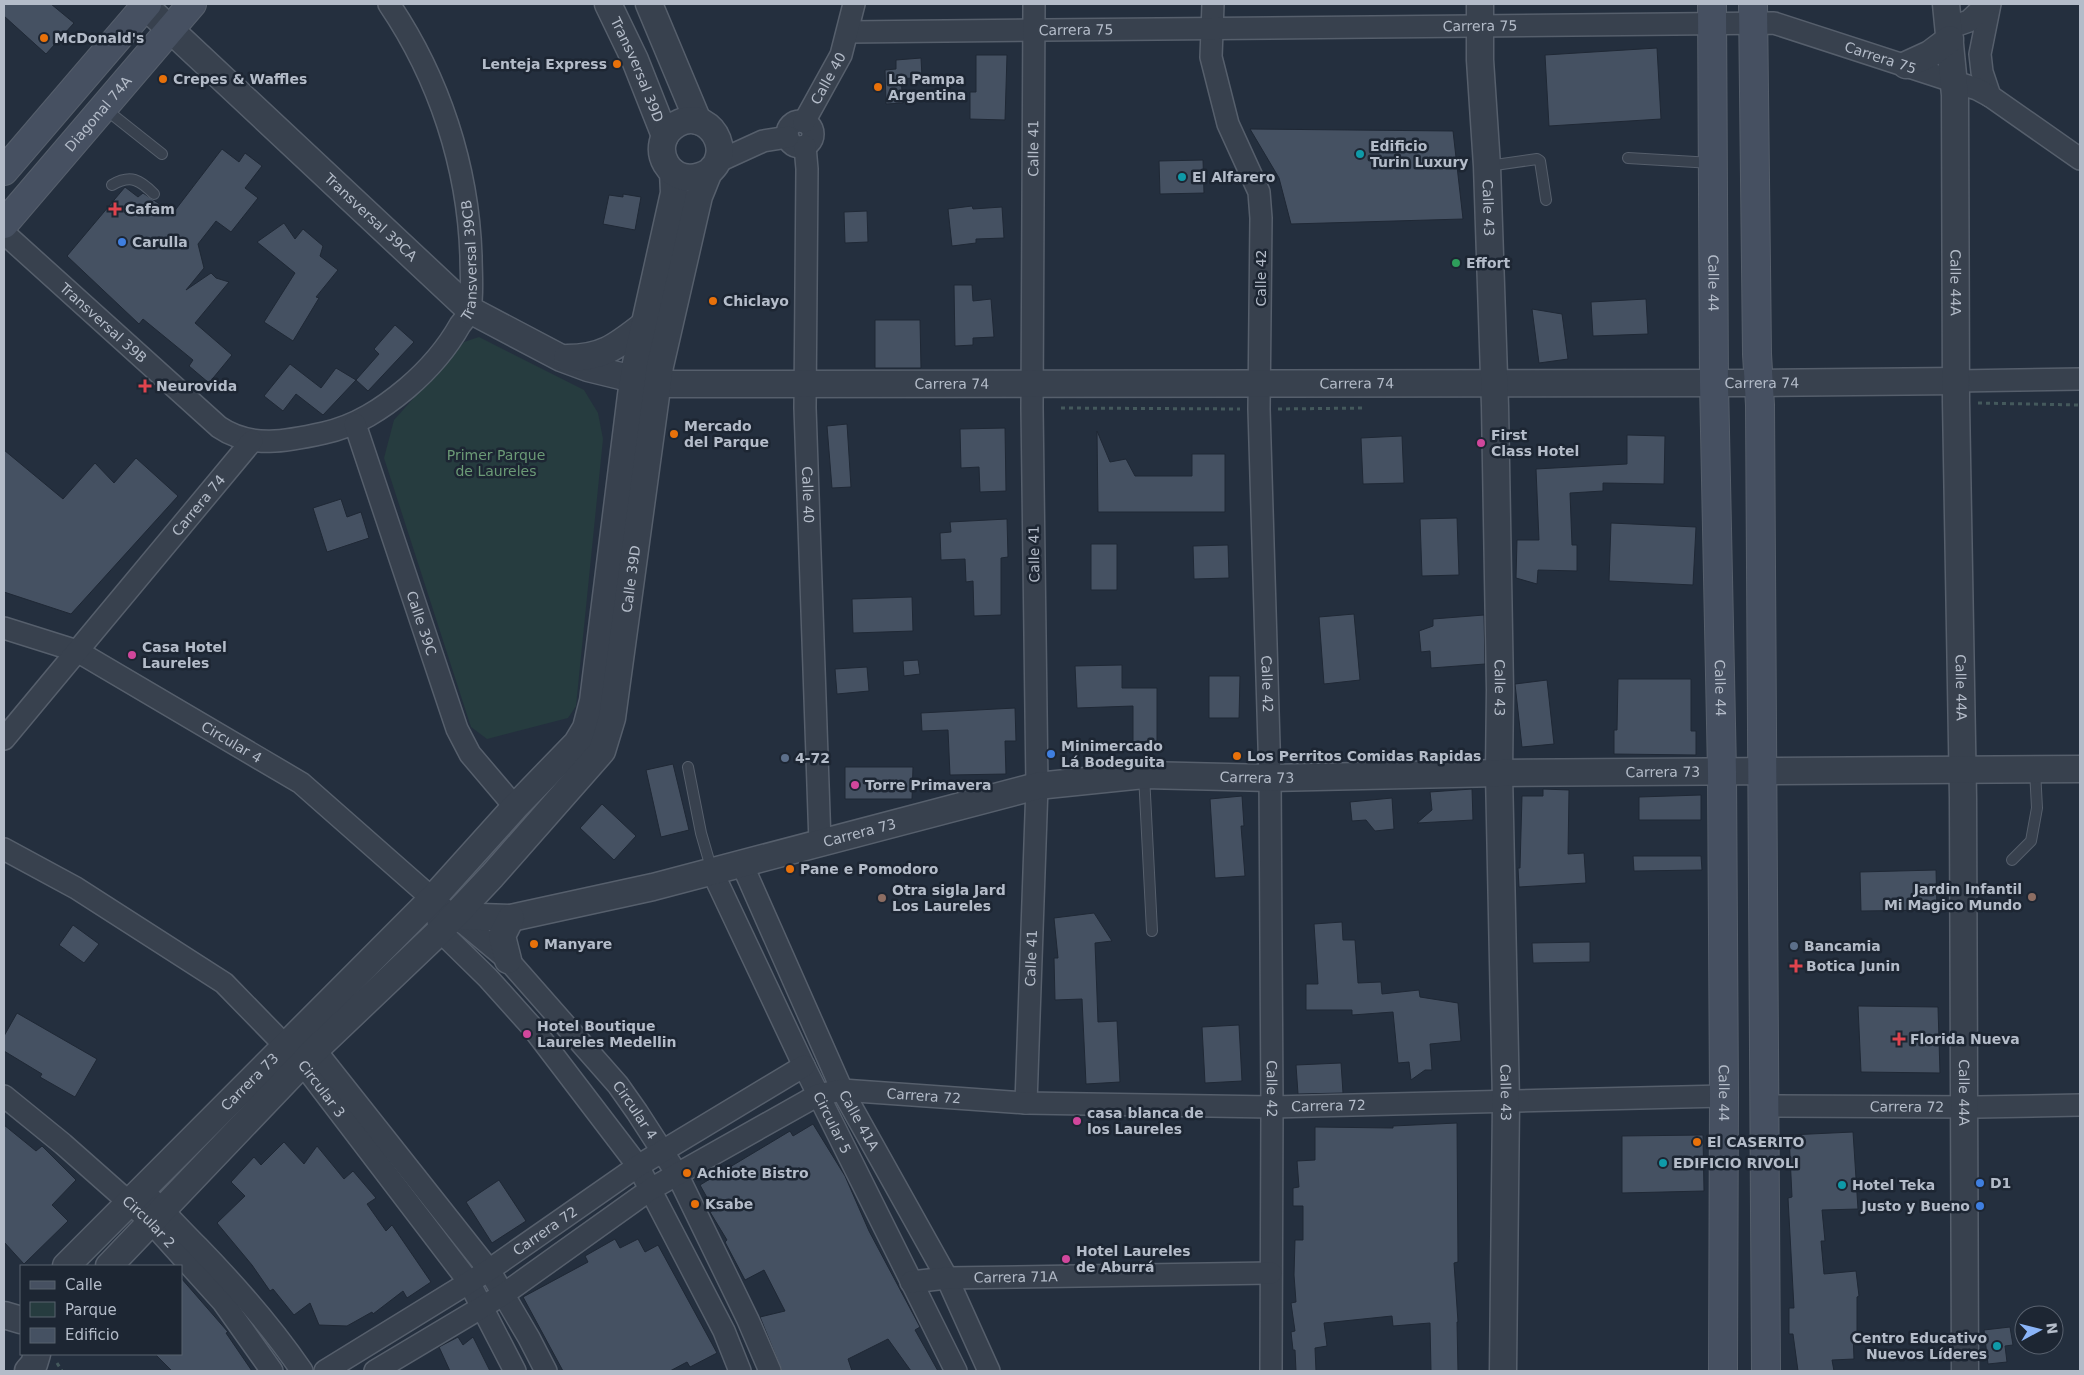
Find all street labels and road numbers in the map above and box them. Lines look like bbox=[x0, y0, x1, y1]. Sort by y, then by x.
street label: Transversal 39D bbox=[607, 14, 667, 124]
street label: Carrera 75 bbox=[1443, 17, 1517, 34]
street label: Carrera 75 bbox=[1039, 21, 1113, 38]
street label: Carrera 75 bbox=[1843, 38, 1918, 77]
street label: Calle 40 bbox=[807, 49, 849, 107]
street label: Diagonal 74A bbox=[62, 73, 135, 155]
street label: Calle 41 bbox=[1025, 120, 1041, 177]
street label: Transversal 39CA bbox=[320, 169, 421, 265]
street label: Calle 43 bbox=[1479, 179, 1497, 237]
street label: Transversal 39CB bbox=[457, 199, 480, 325]
street label: Calle 42 bbox=[1253, 249, 1269, 307]
street label: Calle 44A bbox=[1948, 249, 1964, 316]
street label: Calle 44 bbox=[1705, 254, 1722, 312]
street label: Transversal 39B bbox=[56, 279, 150, 366]
street label: Carrera 74 bbox=[1319, 375, 1394, 391]
street label: Carrera 74 bbox=[1724, 375, 1799, 391]
street label: Carrera 74 bbox=[914, 376, 989, 392]
street label: Calle 40 bbox=[799, 466, 817, 524]
street label: Carrera 74 bbox=[168, 471, 229, 539]
street label: Calle 41 bbox=[1026, 525, 1042, 583]
street label: Calle 39D bbox=[618, 544, 643, 614]
street label: Calle 39C bbox=[403, 589, 440, 658]
street label: Calle 44A bbox=[1952, 654, 1970, 721]
street label: Calle 42 bbox=[1258, 655, 1276, 713]
street label: Calle 43 bbox=[1491, 659, 1508, 716]
street label: Calle 44 bbox=[1712, 659, 1729, 717]
street label: Circular 4 bbox=[199, 718, 265, 766]
street label: Carrera 73 bbox=[1626, 764, 1700, 780]
street label: Carrera 73 bbox=[1219, 769, 1294, 786]
street label: Carrera 73 bbox=[821, 815, 898, 850]
street label: Calle 41 bbox=[1022, 929, 1040, 987]
street label: Carrera 73 bbox=[218, 1050, 282, 1114]
street label: Circular 3 bbox=[295, 1057, 348, 1120]
street label: Calle 44A bbox=[1956, 1059, 1972, 1126]
street label: Calle 42 bbox=[1264, 1060, 1280, 1117]
street label: Calle 43 bbox=[1497, 1064, 1514, 1121]
street label: Calle 44 bbox=[1716, 1064, 1732, 1122]
street label: Circular 4 bbox=[610, 1078, 661, 1143]
street label: Carrera 72 bbox=[886, 1085, 962, 1106]
street label: Calle 41A bbox=[836, 1087, 882, 1154]
street label: Circular 5 bbox=[810, 1089, 854, 1156]
street label: Carrera 72 bbox=[1291, 1097, 1366, 1115]
street label: Carrera 72 bbox=[1870, 1098, 1944, 1115]
street label: Circular 2 bbox=[119, 1193, 178, 1251]
street label: Carrera 72 bbox=[510, 1203, 580, 1259]
street label: Carrera 71A bbox=[974, 1268, 1058, 1286]

